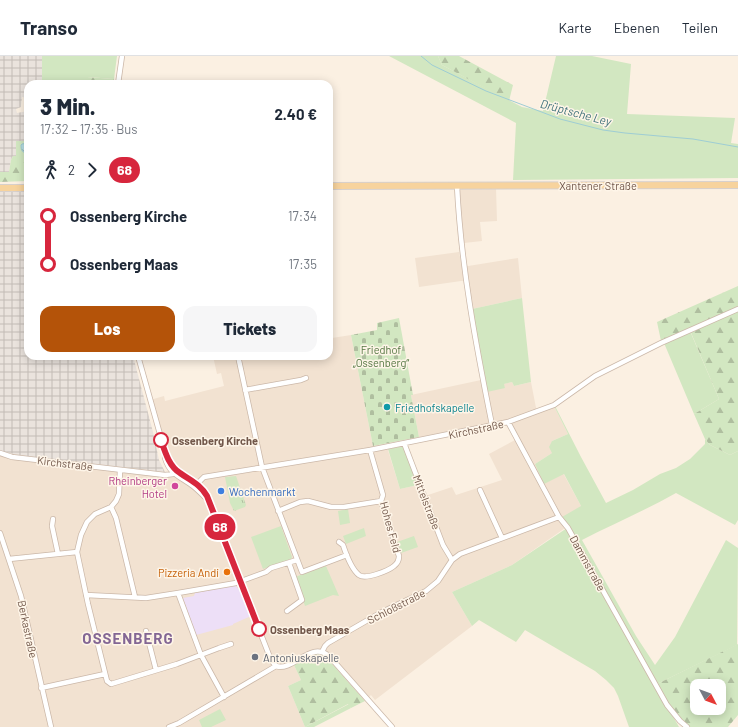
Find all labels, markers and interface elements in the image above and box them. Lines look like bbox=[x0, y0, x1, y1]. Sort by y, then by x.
text: Transo bbox=[20, 16, 78, 39]
text: Karte bbox=[558, 19, 592, 36]
text: Ebenen bbox=[614, 19, 660, 36]
text: Teilen bbox=[682, 19, 718, 36]
text: 3 Min. bbox=[40, 93, 96, 119]
water label: Drüptsche Ley bbox=[539, 96, 614, 128]
text: 2.40 € bbox=[274, 105, 317, 123]
text: 17:32 – 17:35 · Bus bbox=[40, 121, 137, 137]
icon: walk bbox=[40, 159, 62, 181]
icon: forward bbox=[81, 159, 103, 181]
text: 68 bbox=[117, 161, 132, 178]
text: 2 bbox=[68, 162, 75, 178]
street label: Xantener Straße bbox=[559, 179, 637, 192]
text: Ossenberg Kirche bbox=[70, 207, 187, 225]
text: 17:34 bbox=[288, 208, 317, 224]
text: Ossenberg Maas bbox=[70, 255, 178, 273]
text: 17:35 bbox=[289, 256, 317, 272]
button: Los bbox=[40, 306, 175, 352]
button: Tickets bbox=[183, 306, 317, 352]
park label: Friedhof „Ossenberg“ bbox=[353, 343, 409, 369]
place label: Friedhofskapelle bbox=[395, 401, 475, 414]
marker: Friedhofskapelle bbox=[382, 402, 392, 412]
street label: Kirchstraße bbox=[447, 417, 505, 441]
marker: Ossenberg Kirche bbox=[153, 432, 169, 448]
place label: Ossenberg Kirche bbox=[172, 434, 258, 447]
street label: Kirchstraße bbox=[36, 453, 94, 473]
street label: Mittelstraße bbox=[411, 473, 443, 531]
place label: Rheinberger Hotel bbox=[108, 474, 167, 500]
marker: Rheinberger Hotel bbox=[170, 481, 180, 491]
place label: Wochenmarkt bbox=[229, 485, 296, 498]
marker: Wochenmarkt bbox=[216, 486, 226, 496]
street label: Hohes Feld bbox=[378, 500, 404, 554]
line badge: 68 bbox=[202, 514, 238, 540]
text: 68 bbox=[212, 518, 228, 535]
street label: Dammstraße bbox=[567, 533, 609, 593]
place label: Pizzeria Andi bbox=[158, 566, 219, 579]
marker: Pizzeria Andi bbox=[222, 567, 232, 577]
street label: Schloßstraße bbox=[365, 586, 427, 626]
street label: Berkastraße bbox=[16, 599, 40, 659]
marker: Ossenberg Maas bbox=[251, 621, 267, 637]
place label: Ossenberg Maas bbox=[270, 623, 350, 636]
district label: OSSENBERG bbox=[82, 629, 174, 647]
place label: Antoniuskapelle bbox=[263, 651, 339, 664]
marker: Antoniuskapelle bbox=[250, 652, 260, 662]
north arrow bbox=[690, 679, 726, 715]
map controls bbox=[690, 679, 726, 715]

